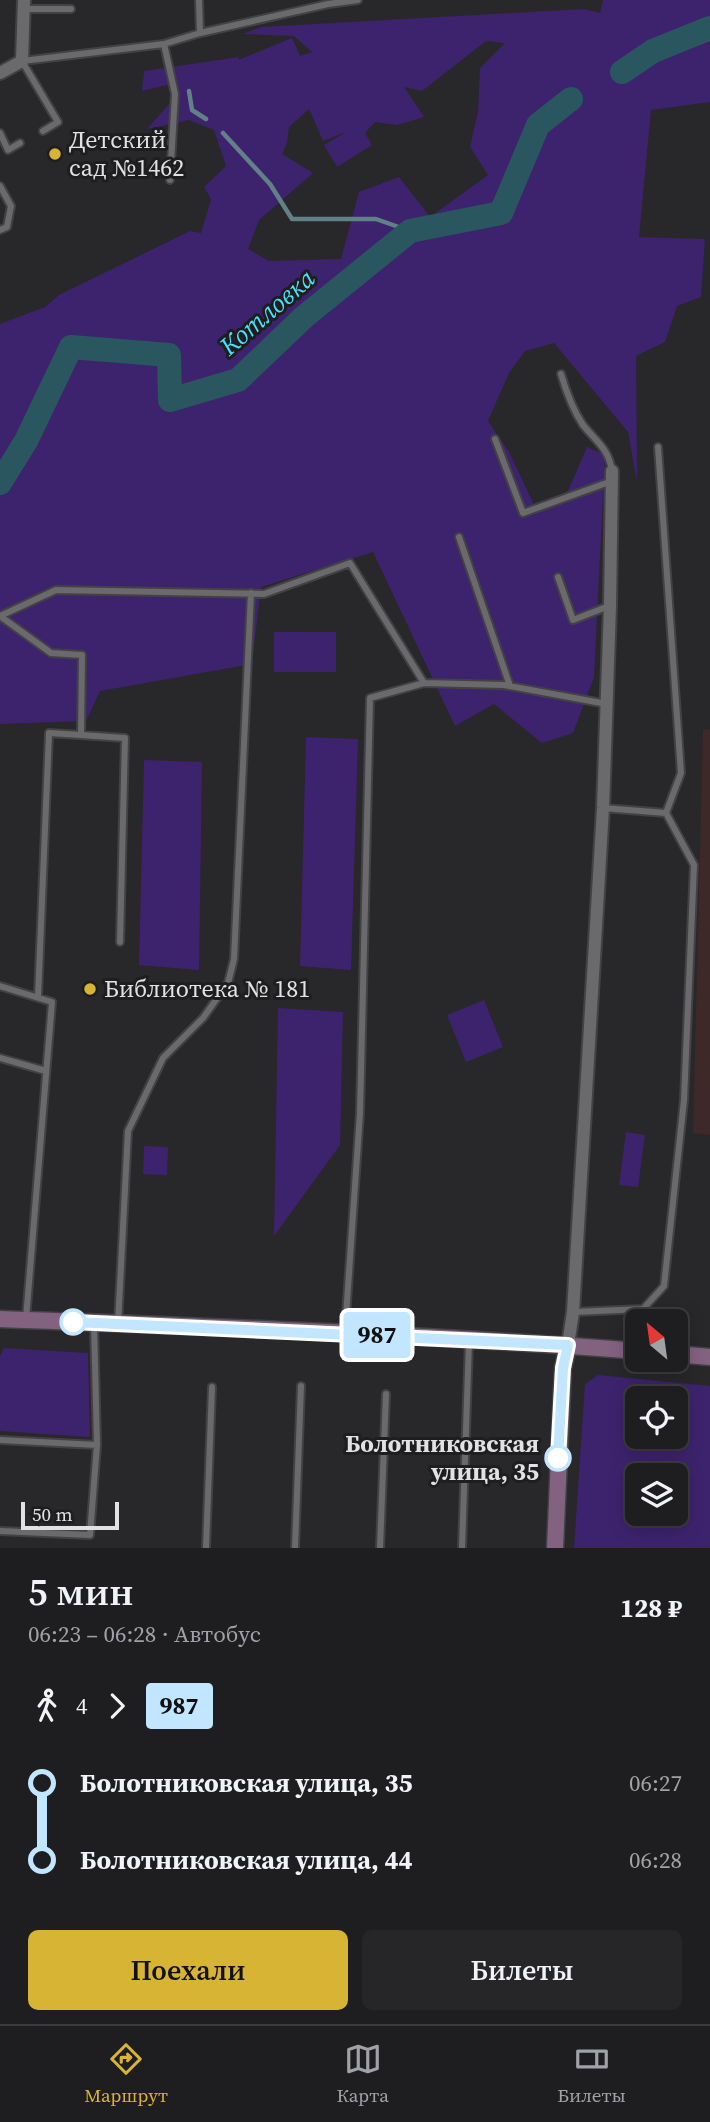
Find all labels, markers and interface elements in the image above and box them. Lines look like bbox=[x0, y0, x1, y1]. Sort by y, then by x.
place label: Детский сад №1462 bbox=[69, 123, 184, 184]
marker: Детский сад №1462 bbox=[47, 146, 63, 162]
water label: Котловка bbox=[211, 260, 323, 364]
place label: Библиотека № 181 bbox=[104, 972, 310, 1005]
marker: Библиотека № 181 bbox=[82, 981, 98, 997]
unlabelled marker bbox=[60, 1309, 86, 1335]
north arrow bbox=[625, 1309, 688, 1372]
map controls bbox=[625, 1309, 688, 1526]
line badge: 987 bbox=[337, 1312, 417, 1358]
text: 987 bbox=[357, 1318, 397, 1351]
button: locate bbox=[625, 1386, 688, 1449]
place label: Болотниковская улица, 35 bbox=[345, 1427, 539, 1488]
marker: Болотниковская улица, 35 bbox=[545, 1445, 571, 1471]
button: layers bbox=[625, 1463, 688, 1526]
scale bar bbox=[21, 1499, 119, 1531]
text: 50 m bbox=[32, 1501, 73, 1527]
text: 5 мин bbox=[28, 1566, 133, 1618]
text: 128 ₽ bbox=[620, 1590, 682, 1626]
text: 06:23 – 06:28 · Автобус bbox=[28, 1618, 261, 1650]
icon: walk bbox=[28, 1687, 66, 1725]
icon: forward bbox=[98, 1687, 136, 1725]
text: 987 bbox=[160, 1689, 199, 1722]
text: 4 bbox=[76, 1690, 88, 1722]
text: Болотниковская улица, 35 bbox=[80, 1765, 413, 1801]
text: 06:27 bbox=[629, 1767, 682, 1799]
text: Болотниковская улица, 44 bbox=[80, 1842, 413, 1878]
text: 06:28 bbox=[629, 1844, 682, 1876]
button: Поехали bbox=[28, 1930, 348, 2010]
button: Билеты bbox=[362, 1930, 682, 2010]
tab: Маршрут bbox=[84, 2040, 168, 2108]
tab: Карта bbox=[336, 2040, 389, 2108]
tab: Билеты bbox=[557, 2040, 626, 2108]

